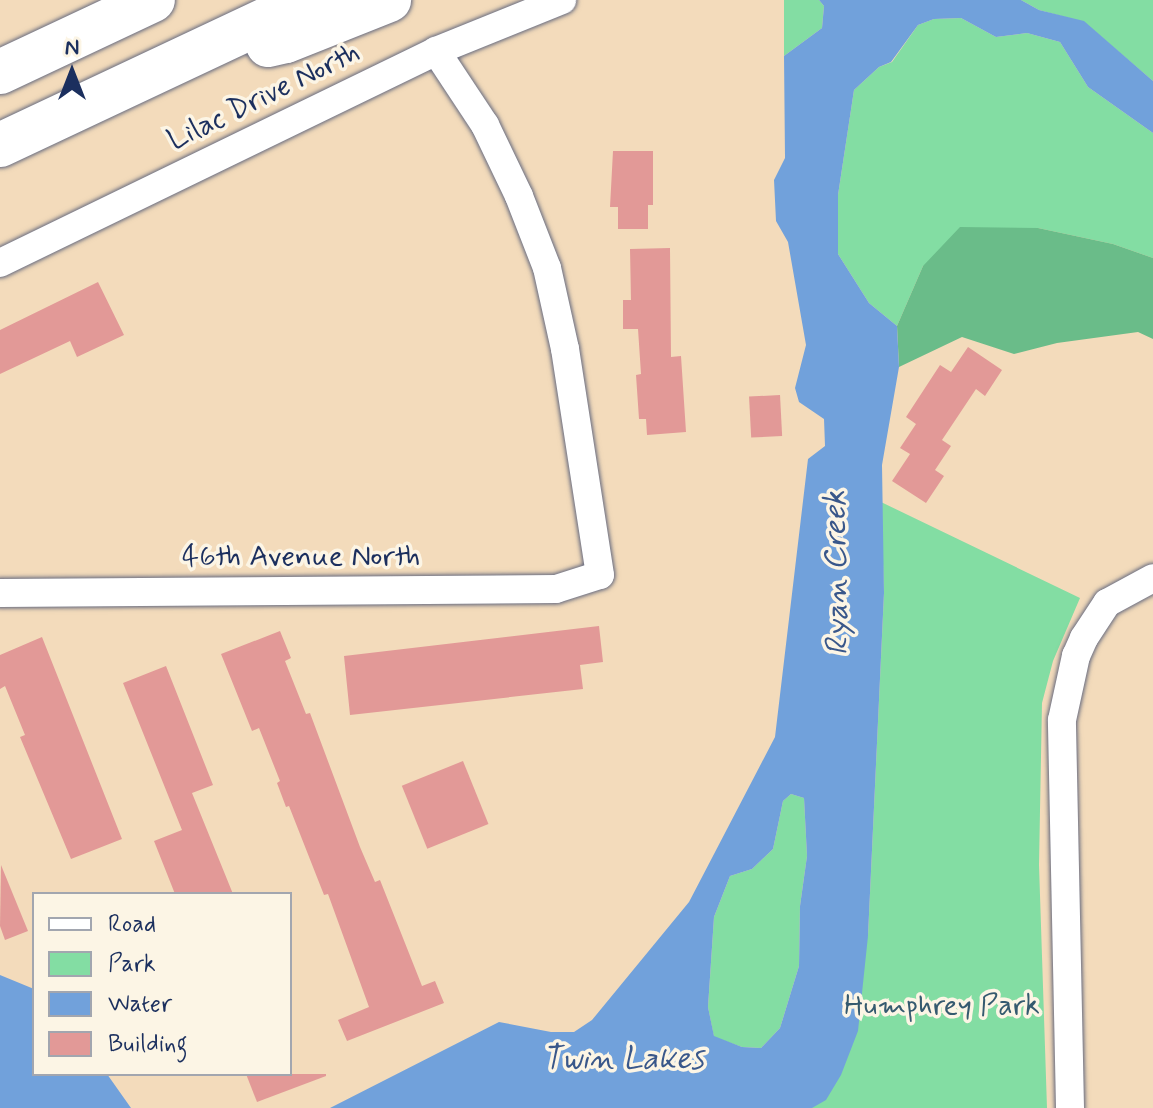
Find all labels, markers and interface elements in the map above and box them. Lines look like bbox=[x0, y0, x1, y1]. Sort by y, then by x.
north arrow bbox=[32, 32, 112, 112]
text: N bbox=[65, 34, 79, 62]
street label: Lilac Drive North bbox=[161, 35, 367, 159]
water label: Ryan Creek bbox=[816, 490, 858, 656]
street label: 46th Avenue North bbox=[181, 539, 421, 575]
legend bbox=[32, 892, 292, 1076]
text: Road bbox=[108, 909, 156, 940]
text: Park bbox=[108, 949, 156, 980]
park label: Humphrey Park bbox=[844, 988, 1040, 1024]
text: Water bbox=[108, 989, 172, 1020]
text: Building bbox=[108, 1029, 188, 1060]
water label: Twin Lakes bbox=[542, 1040, 704, 1078]

